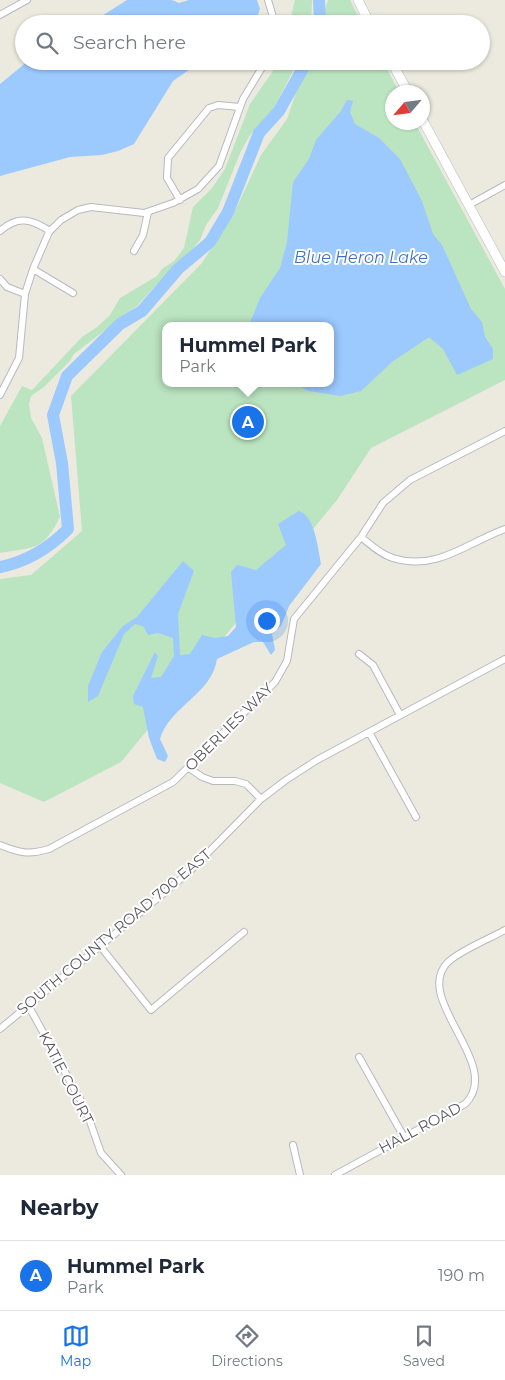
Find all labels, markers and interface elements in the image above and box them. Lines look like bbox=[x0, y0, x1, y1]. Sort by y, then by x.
search box bbox=[15, 15, 490, 70]
icon: search bbox=[33, 29, 61, 57]
text: Search here bbox=[73, 31, 186, 54]
north arrow bbox=[385, 85, 430, 130]
water label: Blue Heron Lake bbox=[294, 248, 428, 267]
popup bbox=[162, 322, 334, 387]
text: Hummel Park bbox=[179, 334, 317, 357]
text: Park bbox=[179, 357, 216, 376]
pin: A bbox=[232, 403, 264, 441]
your location bbox=[254, 608, 280, 634]
street label: OBERLIES WAY bbox=[181, 678, 277, 775]
street label: SOUTH COUNTY ROAD 700 EAST bbox=[13, 844, 215, 1019]
street label: KATIE COURT bbox=[35, 1028, 98, 1128]
street label: HALL ROAD bbox=[375, 1098, 464, 1157]
text: Nearby bbox=[20, 1195, 99, 1220]
text: Hummel Park bbox=[67, 1255, 204, 1278]
text: A bbox=[30, 1266, 42, 1285]
text: 190 m bbox=[438, 1266, 485, 1285]
text: Park bbox=[67, 1278, 104, 1297]
tab: Map bbox=[60, 1322, 91, 1370]
tab: Directions bbox=[211, 1322, 283, 1370]
tab: Saved bbox=[403, 1322, 445, 1370]

